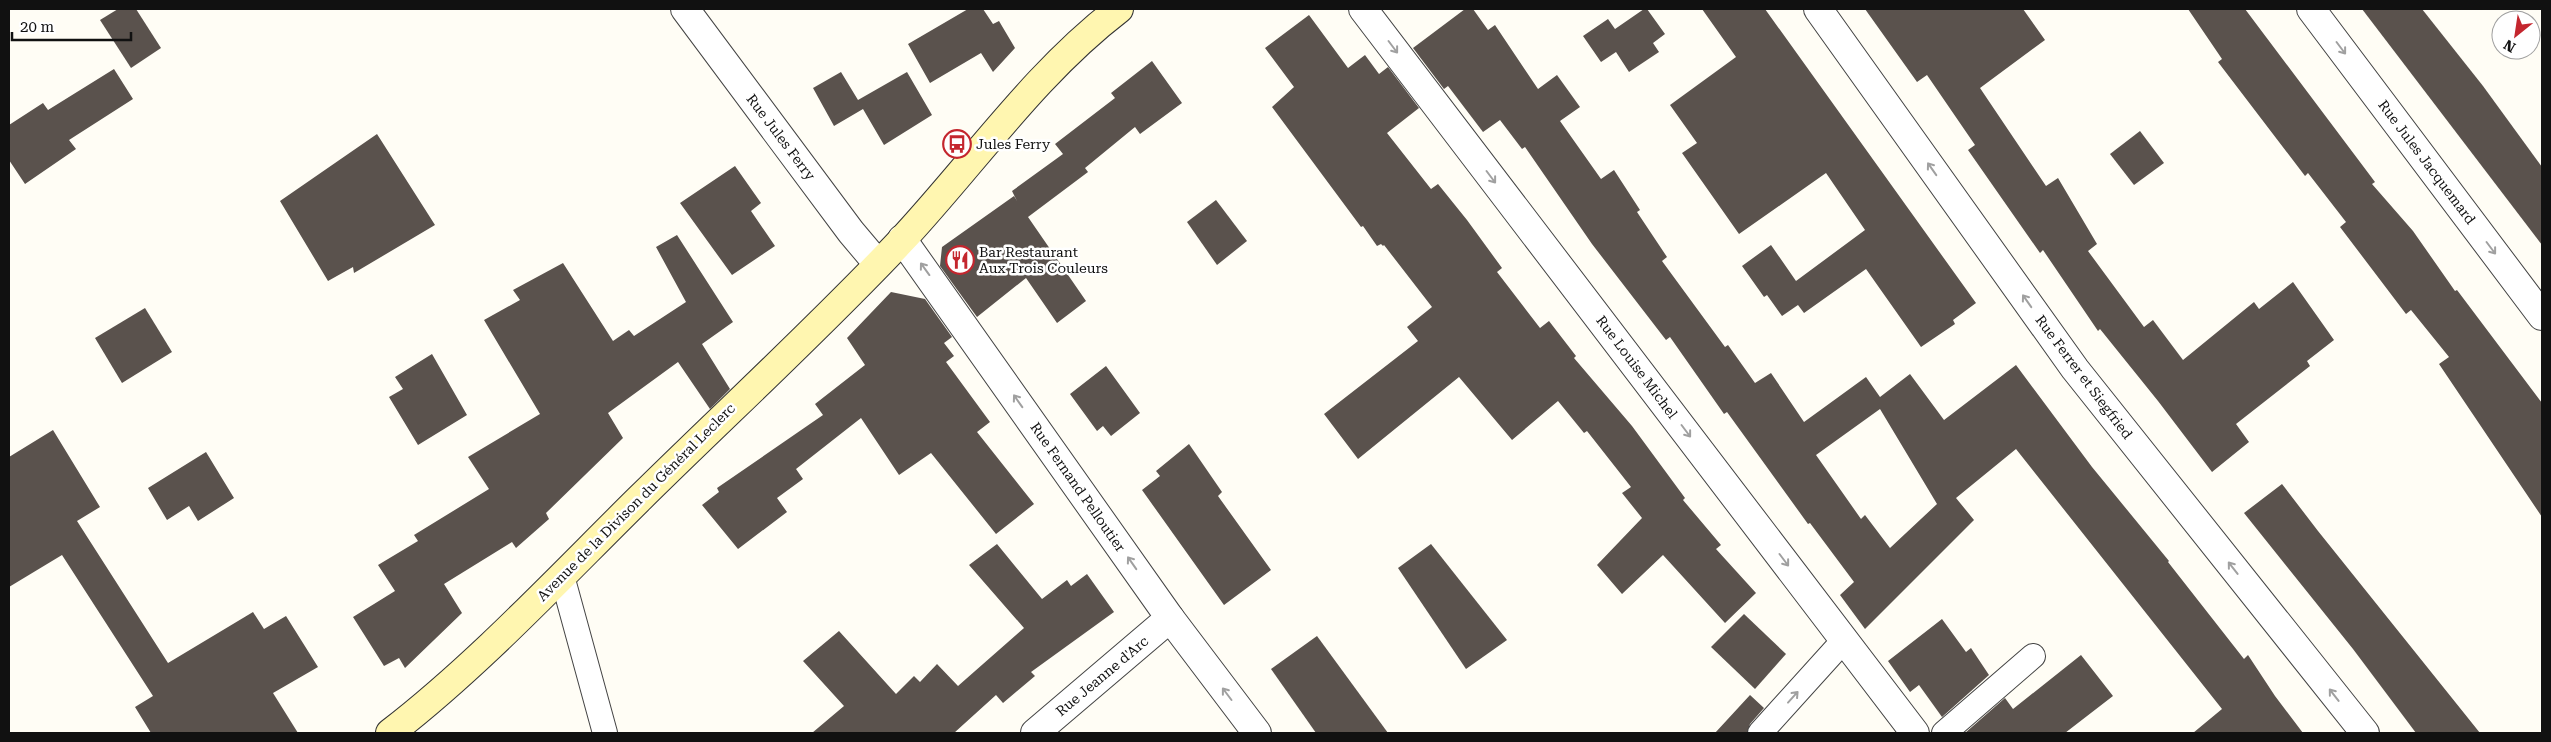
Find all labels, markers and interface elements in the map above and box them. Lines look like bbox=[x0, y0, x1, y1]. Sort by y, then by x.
scale bar bbox=[12, 10, 131, 42]
north arrow bbox=[2491, 10, 2541, 60]
text: 20 m bbox=[20, 18, 55, 36]
text: N bbox=[2501, 37, 2518, 56]
one-way arrow bbox=[1387, 41, 1398, 54]
one-way arrow bbox=[2335, 41, 2346, 54]
street label: Rue Jules Ferry bbox=[743, 91, 819, 184]
street label: Rue Jules Jacquemard bbox=[2375, 97, 2479, 227]
bus stop icon: Jules Ferry bbox=[942, 129, 972, 159]
place label: Jules Ferry bbox=[976, 136, 1051, 152]
one-way arrow bbox=[1927, 162, 1937, 176]
one-way arrow bbox=[1486, 170, 1497, 183]
one-way arrow bbox=[2486, 241, 2496, 255]
place label: Bar Restaurant Aux Trois Couleurs bbox=[979, 244, 1108, 276]
restaurant icon: Bar Restaurant Aux Trois Couleurs bbox=[945, 245, 975, 275]
one-way arrow bbox=[920, 262, 930, 276]
one-way arrow bbox=[2022, 294, 2032, 308]
street label: Rue Ferrer et Siegfried bbox=[2032, 312, 2136, 442]
street label: Rue Louise Michel bbox=[1593, 313, 1681, 422]
one-way arrow bbox=[1013, 395, 1023, 409]
street label: Avenue de la Divison du Général Leclerc bbox=[534, 400, 738, 604]
street label: Rue Fernand Pelloutier bbox=[1027, 419, 1129, 555]
one-way arrow bbox=[1680, 424, 1691, 437]
one-way arrow bbox=[1779, 553, 1790, 566]
one-way arrow bbox=[1127, 556, 1137, 570]
one-way arrow bbox=[2228, 562, 2239, 575]
street label: Rue Jeanne d'Arc bbox=[1053, 633, 1151, 719]
one-way arrow bbox=[1222, 688, 1233, 701]
one-way arrow bbox=[2329, 689, 2340, 702]
one-way arrow bbox=[1787, 691, 1798, 704]

